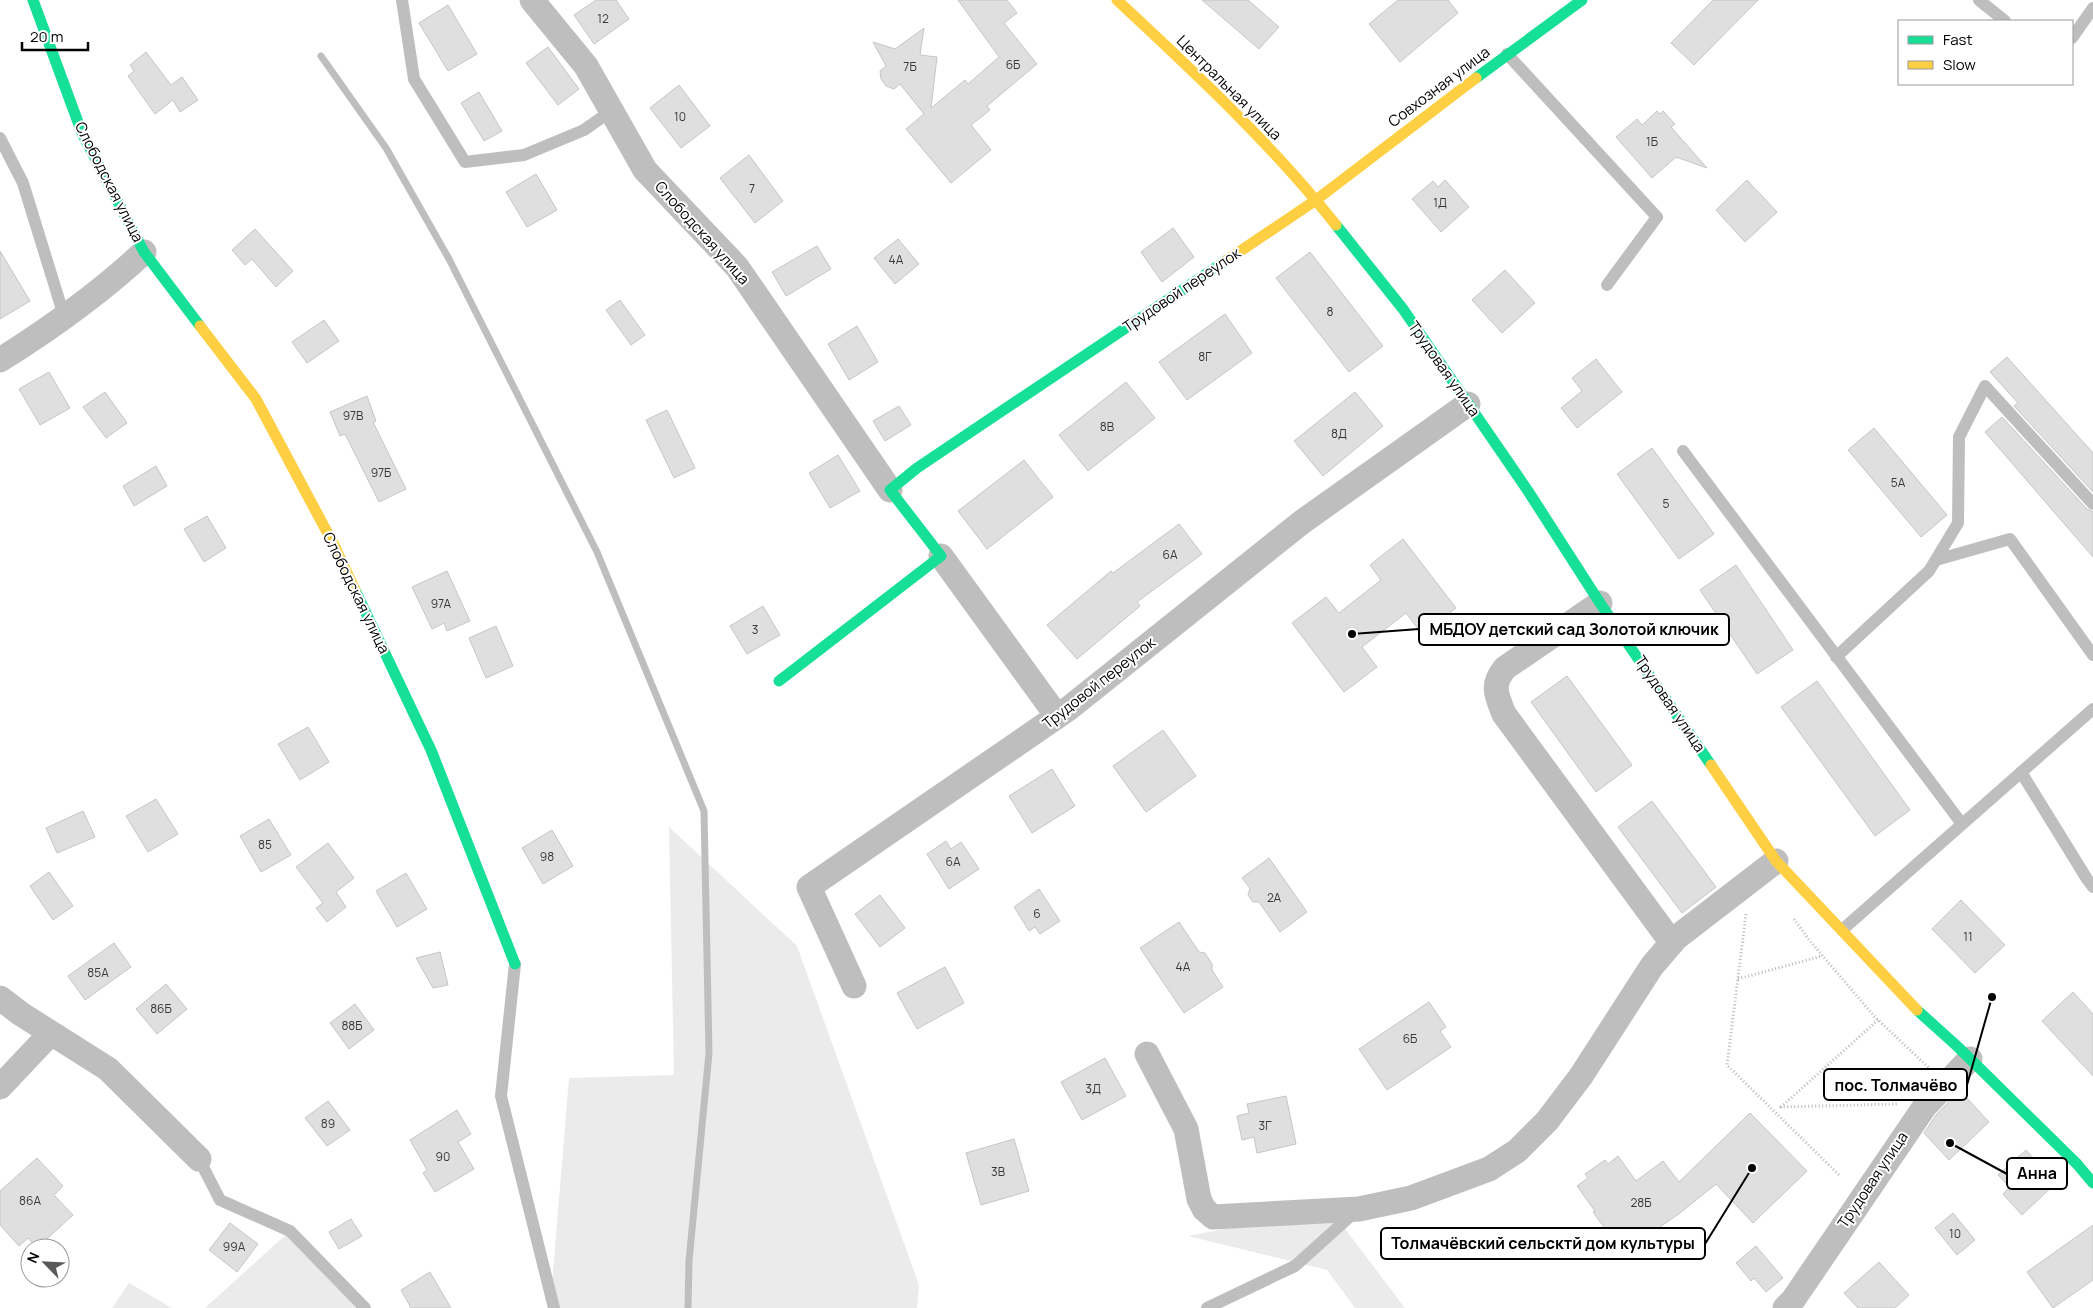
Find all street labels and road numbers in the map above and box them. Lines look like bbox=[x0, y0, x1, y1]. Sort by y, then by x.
street label: Центральная улица bbox=[1172, 31, 1286, 145]
street label: Совхозная улица bbox=[1383, 41, 1494, 132]
street label: Слободская улица bbox=[70, 118, 149, 246]
street label: Слободская улица bbox=[650, 176, 755, 289]
street label: Трудовой переулок bbox=[1119, 242, 1245, 337]
street label: Трудовая улица bbox=[1404, 317, 1485, 421]
street label: Слободская улица bbox=[318, 529, 395, 657]
street label: Трудовой переулок bbox=[1038, 631, 1160, 733]
street label: Трудовая улица bbox=[1630, 651, 1711, 756]
street label: Трудовая улица bbox=[1832, 1127, 1913, 1232]

